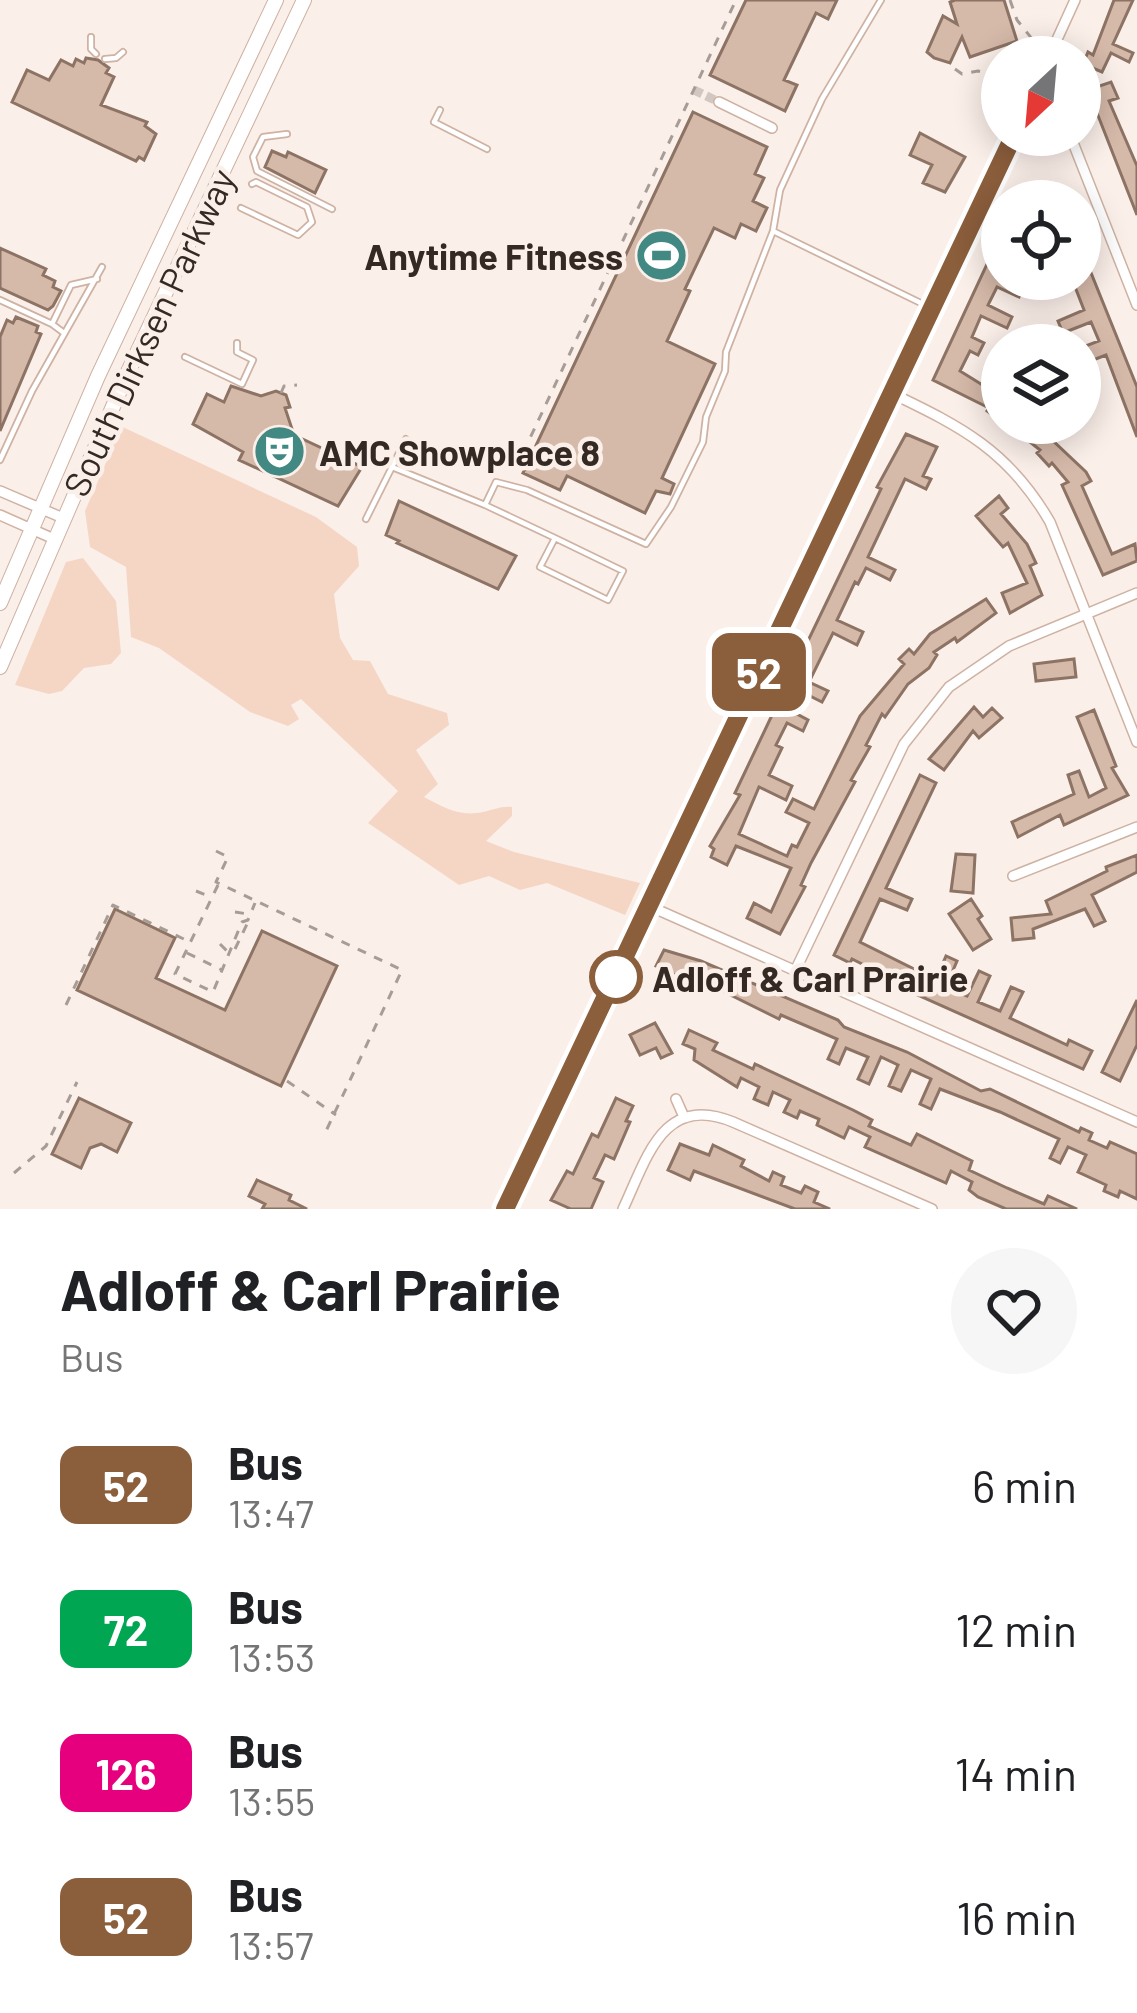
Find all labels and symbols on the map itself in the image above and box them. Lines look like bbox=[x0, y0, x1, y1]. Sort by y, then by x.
north arrow bbox=[981, 36, 1101, 156]
street label: South Dirksen Parkway bbox=[53, 161, 243, 503]
sports icon: Anytime Fitness bbox=[634, 227, 690, 283]
place label: Anytime Fitness bbox=[364, 234, 623, 277]
theatre icon: AMC Showplace 8 bbox=[252, 423, 308, 479]
place label: AMC Showplace 8 bbox=[319, 430, 600, 473]
line badge: 52 bbox=[705, 633, 813, 711]
marker: Adloff & Carl Prairie bbox=[591, 952, 641, 1002]
place label: Adloff & Carl Prairie bbox=[652, 956, 968, 999]

